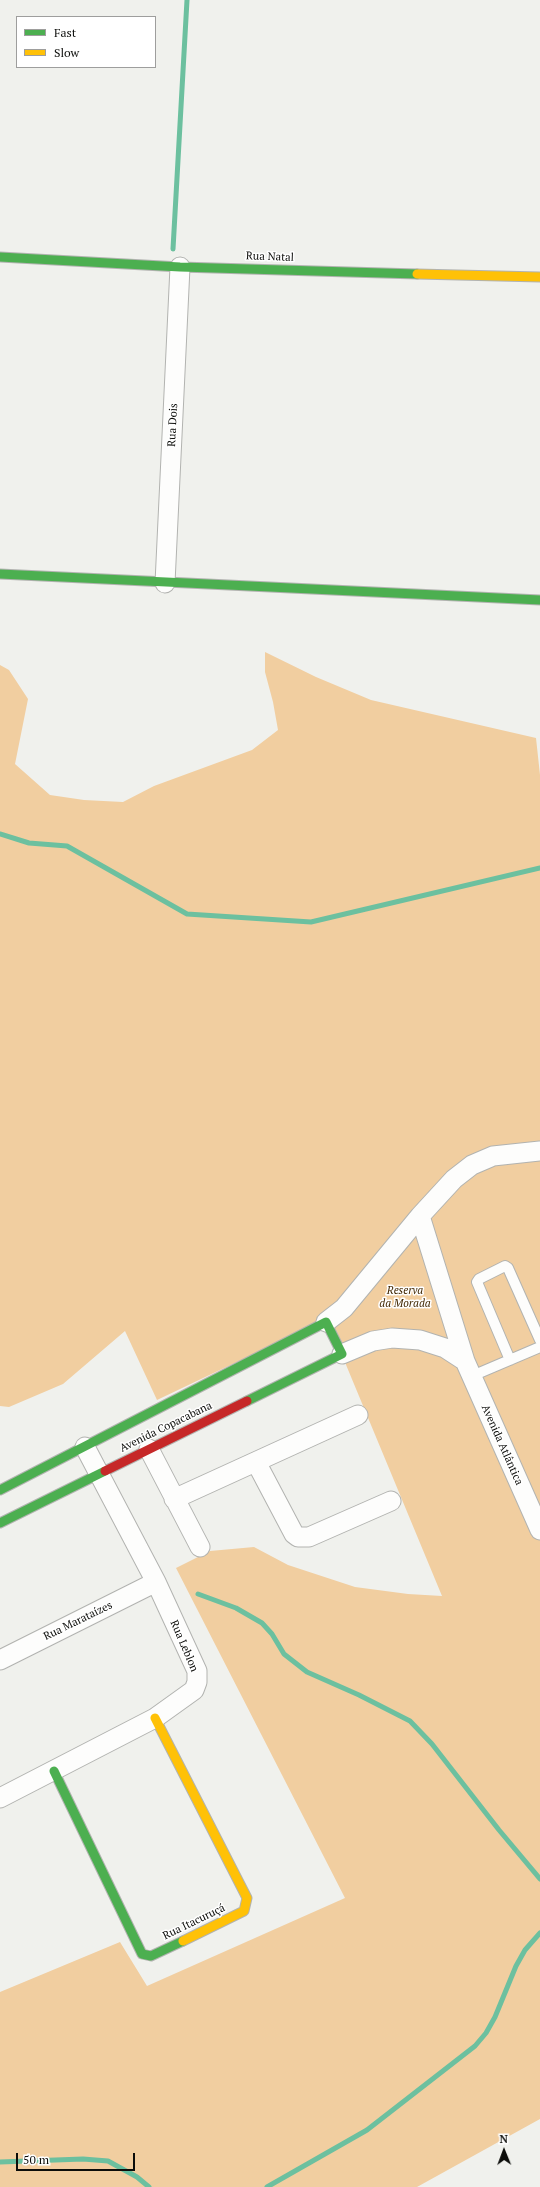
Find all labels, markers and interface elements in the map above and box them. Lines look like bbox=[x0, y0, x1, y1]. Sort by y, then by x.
legend bbox=[16, 16, 156, 68]
text: Fast bbox=[54, 25, 76, 40]
text: Slow bbox=[54, 45, 79, 60]
street label: Rua Natal bbox=[246, 250, 294, 264]
street label: Rua Dois bbox=[165, 403, 181, 447]
park label: Reserva da Morada bbox=[379, 1284, 431, 1310]
street label: Avenida Copacabana bbox=[118, 1399, 214, 1455]
street label: Avenida Atlântica bbox=[478, 1403, 526, 1487]
street label: Rua Marataízes bbox=[41, 1599, 115, 1643]
street label: Rua Leblon bbox=[167, 1618, 201, 1674]
street label: Rua Itacuruçá bbox=[161, 1901, 227, 1943]
north arrow bbox=[484, 2131, 524, 2171]
text: N bbox=[499, 2132, 508, 2146]
scale bar bbox=[18, 2145, 137, 2171]
text: 50 m bbox=[23, 2152, 49, 2167]

